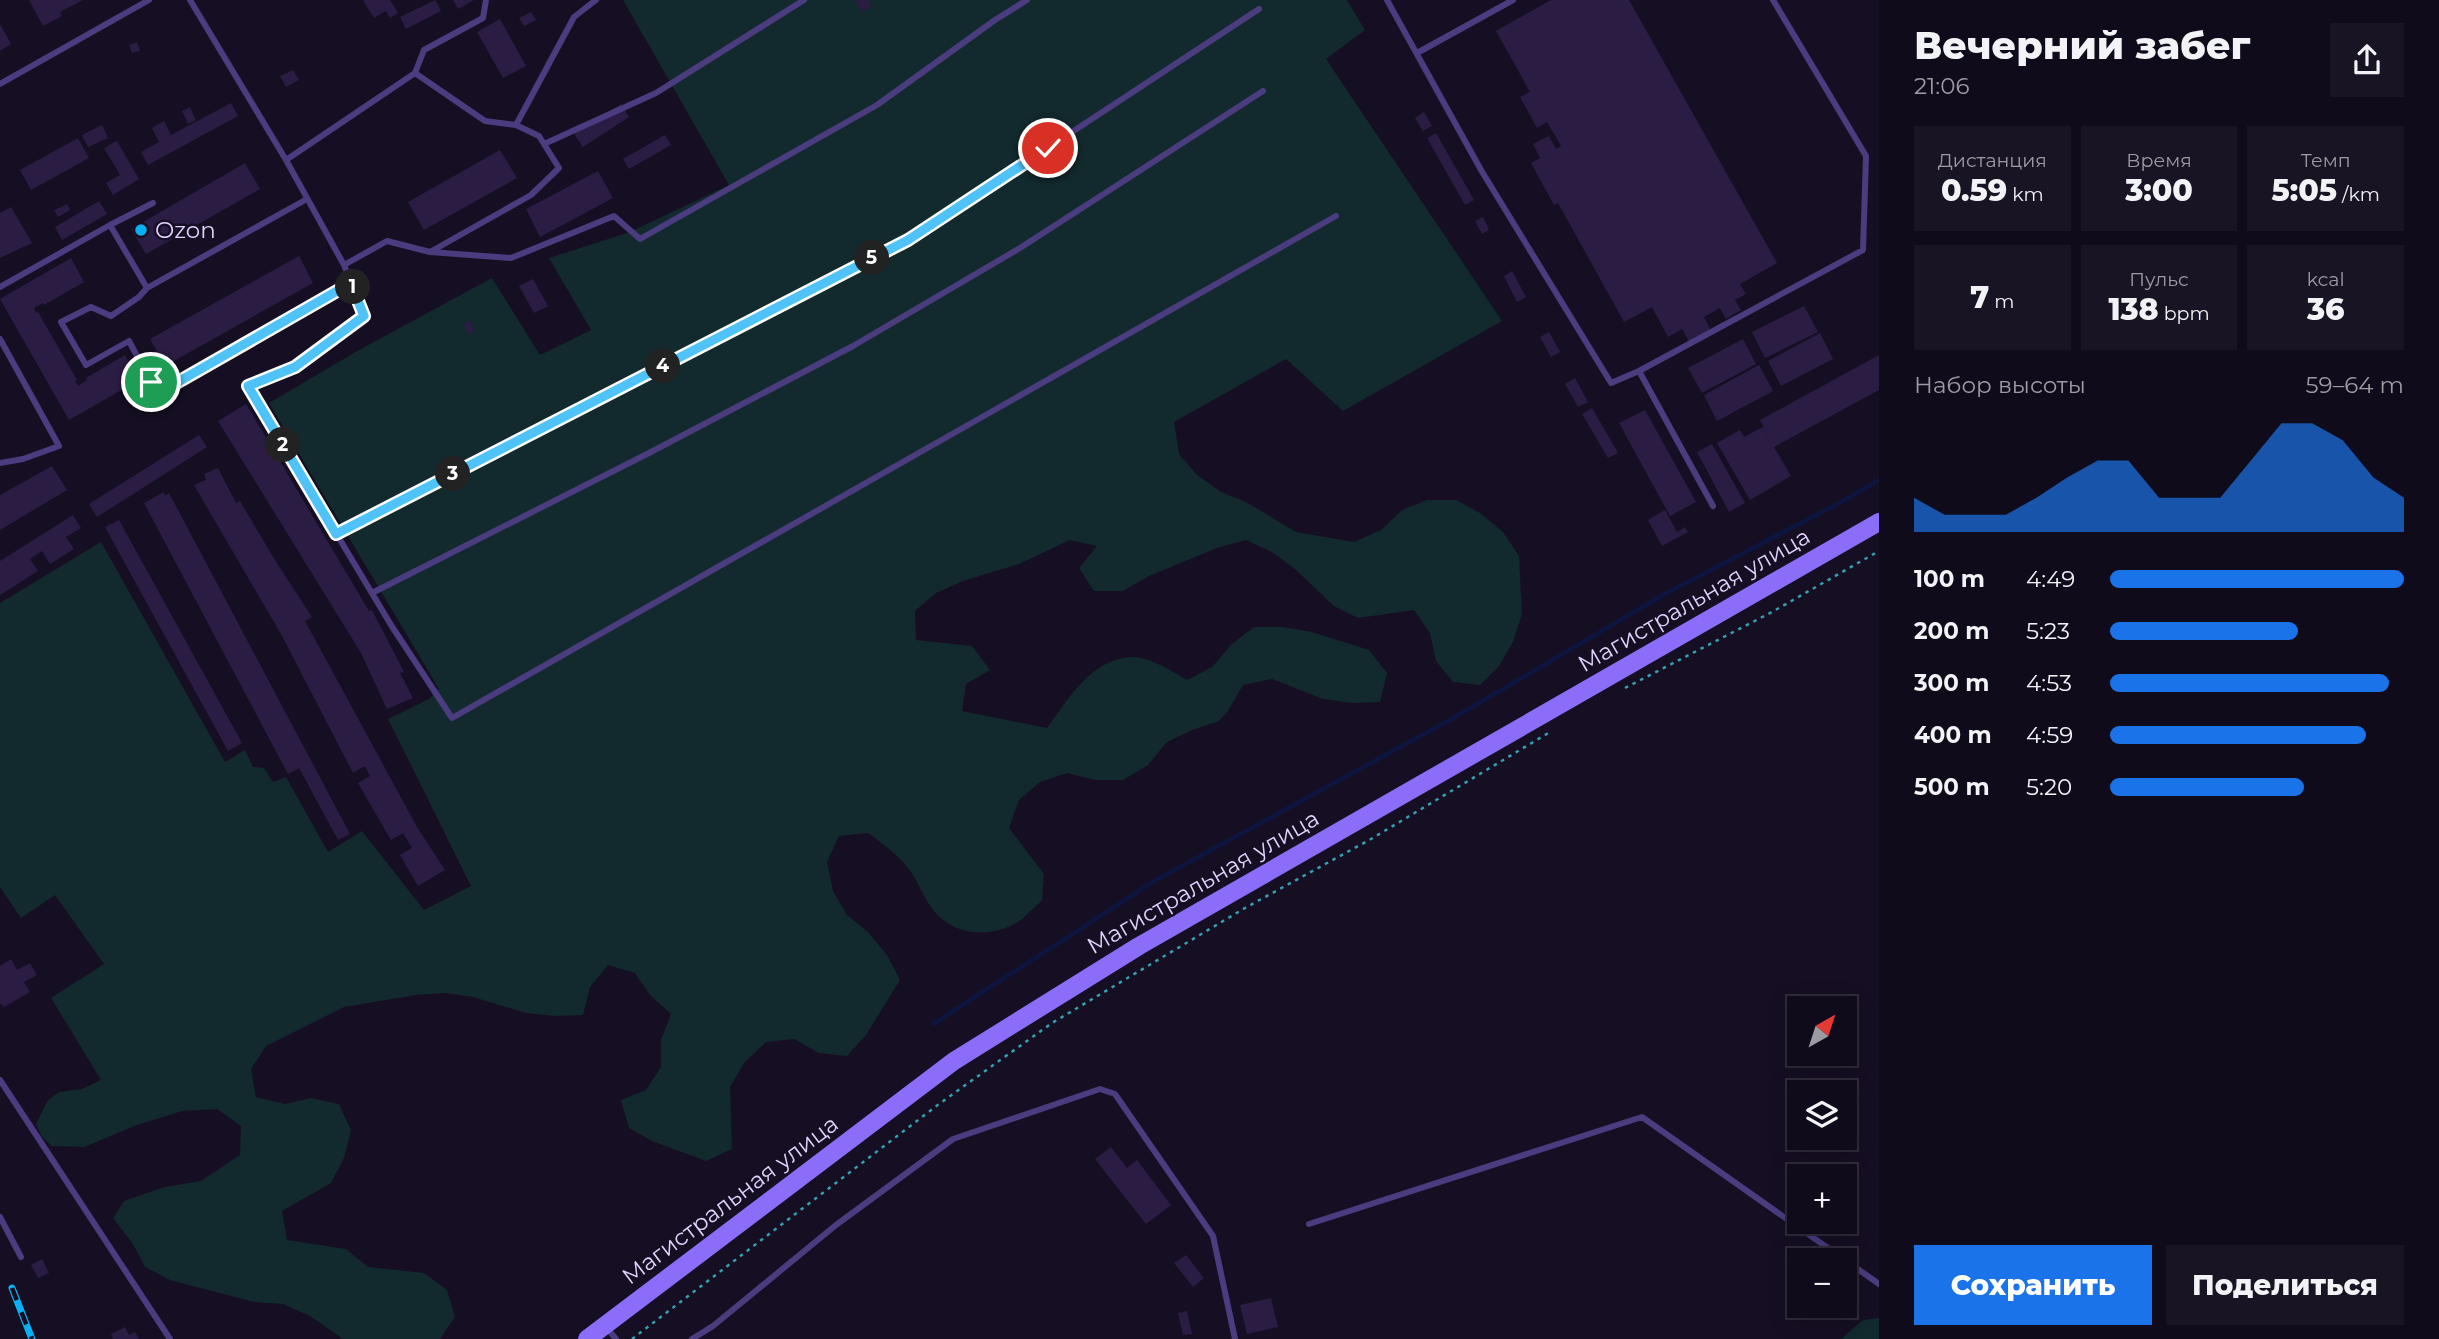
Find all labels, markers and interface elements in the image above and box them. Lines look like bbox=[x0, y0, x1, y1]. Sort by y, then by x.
text: Вечерний забег bbox=[1914, 22, 2251, 69]
button: share bbox=[2330, 23, 2404, 97]
text: 21:06 bbox=[1914, 72, 1969, 100]
pin bbox=[1018, 118, 1078, 178]
icon: check bbox=[1029, 129, 1067, 167]
text: Дистанция bbox=[1938, 149, 2047, 172]
text: Время bbox=[2126, 149, 2192, 172]
text: Темп bbox=[2301, 149, 2351, 172]
text: 0.59 bbox=[1941, 172, 2007, 209]
text: 3:00 bbox=[2125, 172, 2193, 209]
text: 5:05 bbox=[2272, 172, 2337, 209]
text: km bbox=[2007, 183, 2044, 206]
text: /km bbox=[2337, 183, 2380, 206]
place label: Ozon bbox=[155, 216, 216, 244]
marker: Ozon bbox=[133, 222, 149, 238]
pin: 5 bbox=[854, 240, 890, 276]
text: 5 bbox=[866, 246, 877, 269]
text: Пульс bbox=[2129, 268, 2189, 291]
text: kcal bbox=[2307, 268, 2345, 291]
pin: 1 bbox=[336, 270, 370, 304]
text: 1 bbox=[349, 275, 356, 298]
text: 7 bbox=[1970, 279, 1989, 316]
text: m bbox=[1989, 290, 2014, 313]
text: 138 bbox=[2108, 291, 2159, 328]
text: 36 bbox=[2307, 291, 2344, 328]
text: bpm bbox=[2159, 302, 2210, 325]
pin: 4 bbox=[646, 348, 680, 384]
pin bbox=[121, 352, 181, 412]
text: 4 bbox=[656, 354, 669, 377]
icon: arrive bbox=[132, 363, 170, 401]
text: Набор высоты bbox=[1914, 371, 2086, 399]
text: 59–64 m bbox=[2305, 371, 2404, 399]
pin: 2 bbox=[266, 428, 300, 462]
text: 2 bbox=[277, 433, 288, 456]
pin: 3 bbox=[435, 456, 470, 491]
text: 3 bbox=[447, 462, 458, 485]
street label: Магистральная улица bbox=[1573, 522, 1815, 678]
text: 100 m bbox=[1914, 565, 1985, 593]
text: 4:49 bbox=[2026, 565, 2075, 593]
text: 200 m bbox=[1914, 617, 1989, 645]
text: 5:23 bbox=[2026, 617, 2070, 645]
text: 300 m bbox=[1914, 669, 1990, 697]
text: 4:53 bbox=[2026, 669, 2072, 697]
text: 400 m bbox=[1914, 721, 1992, 749]
text: 4:59 bbox=[2026, 721, 2073, 749]
text: 500 m bbox=[1914, 773, 1990, 801]
text: 5:20 bbox=[2026, 773, 2072, 801]
street label: Магистральная улица bbox=[1082, 804, 1324, 960]
north arrow bbox=[1787, 996, 1857, 1066]
map controls bbox=[1787, 996, 1857, 1318]
button: layers bbox=[1787, 1080, 1857, 1150]
street label: Магистральная улица bbox=[616, 1110, 844, 1290]
button: + bbox=[1787, 1164, 1857, 1234]
button: Сохранить bbox=[1914, 1245, 2152, 1325]
button: Поделиться bbox=[2166, 1245, 2404, 1325]
button: − bbox=[1787, 1248, 1857, 1318]

